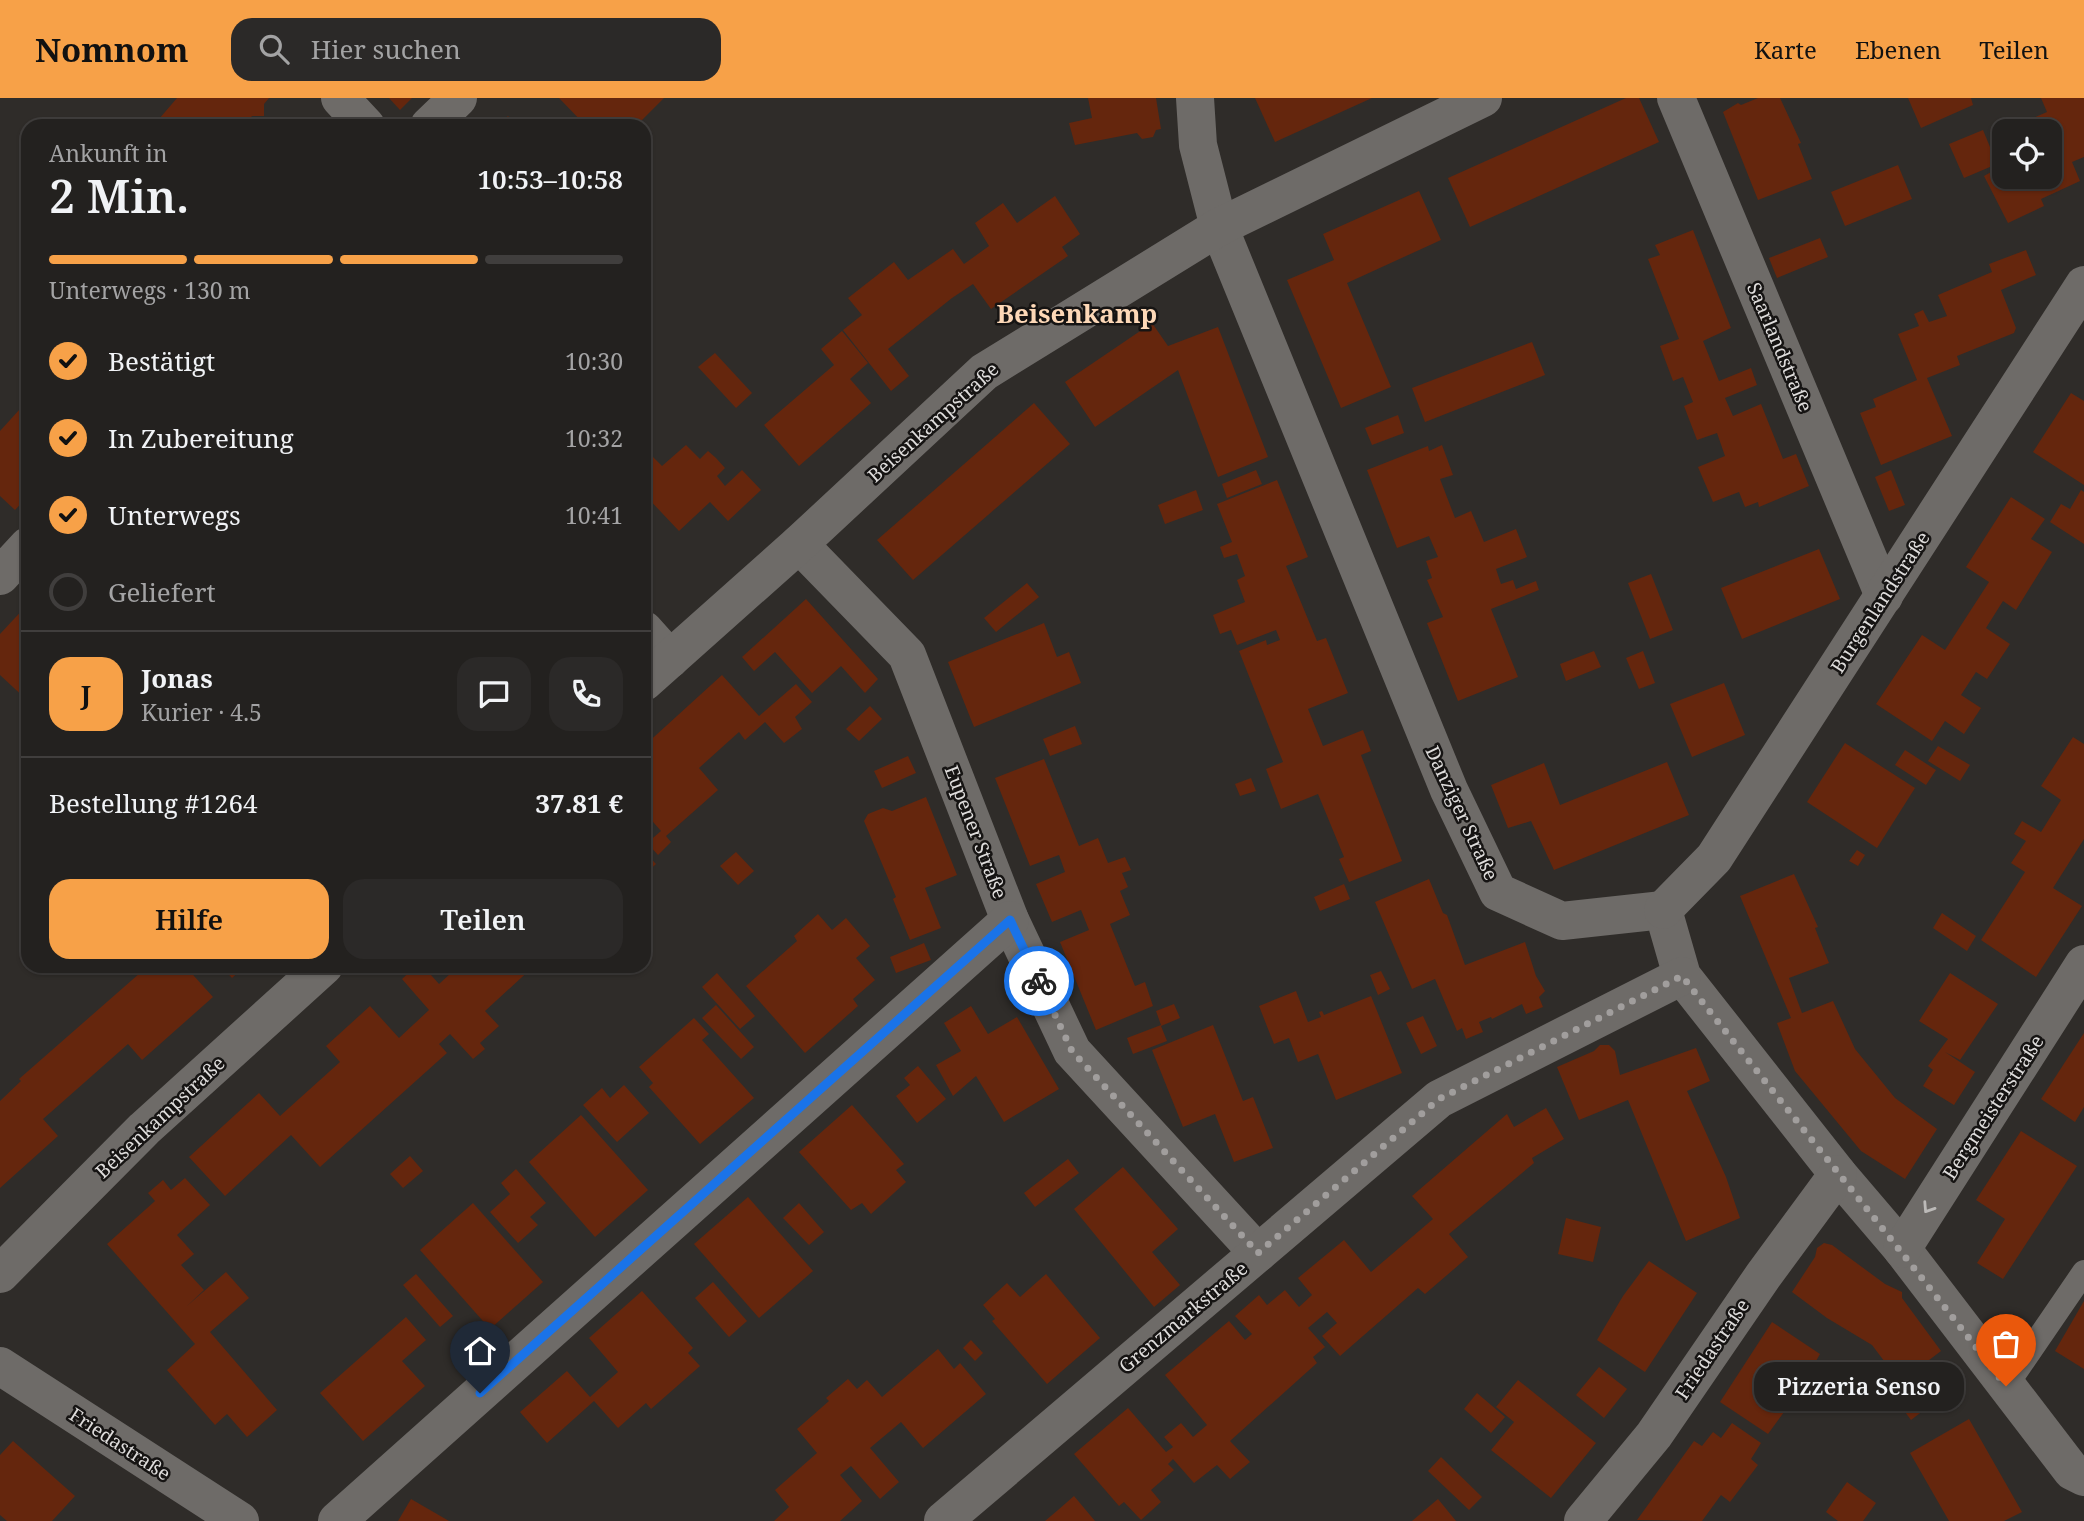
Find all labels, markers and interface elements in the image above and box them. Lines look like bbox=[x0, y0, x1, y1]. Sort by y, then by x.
search box bbox=[231, 18, 721, 81]
text: Nomnom bbox=[35, 27, 189, 72]
icon: search bbox=[255, 30, 293, 68]
text: Hier suchen bbox=[311, 31, 461, 67]
text: Karte bbox=[1754, 33, 1817, 66]
text: Ebenen bbox=[1855, 33, 1941, 66]
text: Teilen bbox=[1979, 33, 2049, 66]
map controls bbox=[1992, 119, 2062, 189]
button: locate bbox=[1992, 119, 2062, 189]
text: Ankunft in bbox=[49, 137, 168, 169]
text: 10:53–10:58 bbox=[477, 161, 623, 197]
text: 2 Min. bbox=[49, 164, 189, 226]
text: Unterwegs · 130 m bbox=[49, 274, 250, 306]
street label: Saarlandstraße bbox=[1741, 278, 1819, 416]
district label: Beisenkamp bbox=[997, 295, 1157, 331]
icon: check bbox=[49, 342, 87, 380]
text: Bestätigt bbox=[108, 343, 215, 379]
text: 10:30 bbox=[565, 345, 623, 377]
street label: Beisenkampstraße bbox=[862, 356, 1004, 488]
icon: check bbox=[49, 419, 87, 457]
text: In Zubereitung bbox=[108, 420, 294, 456]
text: 10:32 bbox=[565, 422, 623, 454]
icon: check bbox=[49, 496, 87, 534]
text: Unterwegs bbox=[108, 497, 241, 533]
text: 10:41 bbox=[565, 499, 623, 531]
street label: Burgenlandstraße bbox=[1825, 526, 1935, 678]
text: Geliefert bbox=[108, 574, 216, 610]
button: chat bbox=[457, 657, 531, 731]
button: phone bbox=[549, 657, 623, 731]
text: Jonas bbox=[141, 660, 213, 696]
text: J bbox=[81, 676, 91, 712]
text: Kurier · 4.5 bbox=[141, 696, 262, 728]
street label: Danziger Straße bbox=[1419, 742, 1505, 884]
street label: Eupener Straße bbox=[939, 762, 1013, 902]
text: Bestellung #1264 bbox=[49, 785, 258, 821]
text: 37.81 € bbox=[535, 785, 623, 821]
button: Hilfe bbox=[49, 879, 329, 959]
button: Teilen bbox=[343, 879, 623, 959]
courier bbox=[1004, 946, 1074, 1016]
icon: bike bbox=[1020, 962, 1058, 1000]
street label: Bergmeisterstraße bbox=[1937, 1030, 2049, 1184]
street label: Beisenkampstraße bbox=[90, 1050, 230, 1184]
one-way arrow bbox=[1924, 1200, 1937, 1213]
street label: Grenzmarkstraße bbox=[1113, 1256, 1253, 1378]
street label: Friedastraße bbox=[1669, 1294, 1755, 1404]
pin bbox=[1976, 1314, 2036, 1386]
pin bbox=[450, 1321, 510, 1393]
icon: bag bbox=[1987, 1325, 2025, 1363]
icon: home bbox=[461, 1332, 499, 1370]
callout: Pizzeria Senso bbox=[1754, 1362, 1964, 1410]
text: Pizzeria Senso bbox=[1777, 1370, 1941, 1402]
street label: Friedastraße bbox=[64, 1402, 176, 1486]

